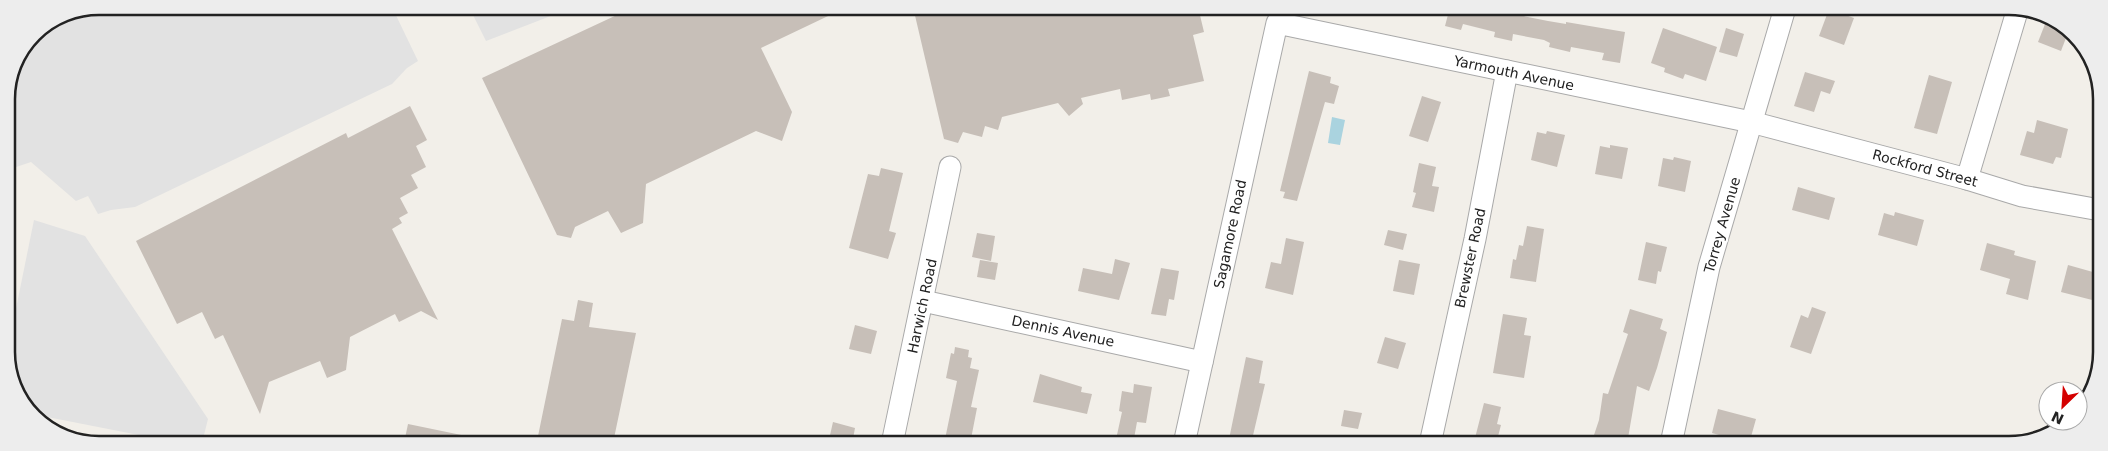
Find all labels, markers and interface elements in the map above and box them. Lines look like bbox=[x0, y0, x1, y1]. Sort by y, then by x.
street label: Yarmouth Avenue bbox=[1451, 52, 1576, 94]
street label: Rockford Street bbox=[1871, 146, 1980, 190]
street label: Torrey Avenue bbox=[1700, 175, 1743, 276]
street label: Sagamore Road bbox=[1211, 178, 1249, 290]
street label: Brewster Road bbox=[1452, 207, 1488, 309]
street label: Harwich Road bbox=[904, 257, 940, 355]
street label: Dennis Avenue bbox=[1010, 312, 1116, 350]
north arrow bbox=[2038, 381, 2088, 431]
text: N bbox=[2049, 408, 2066, 428]

